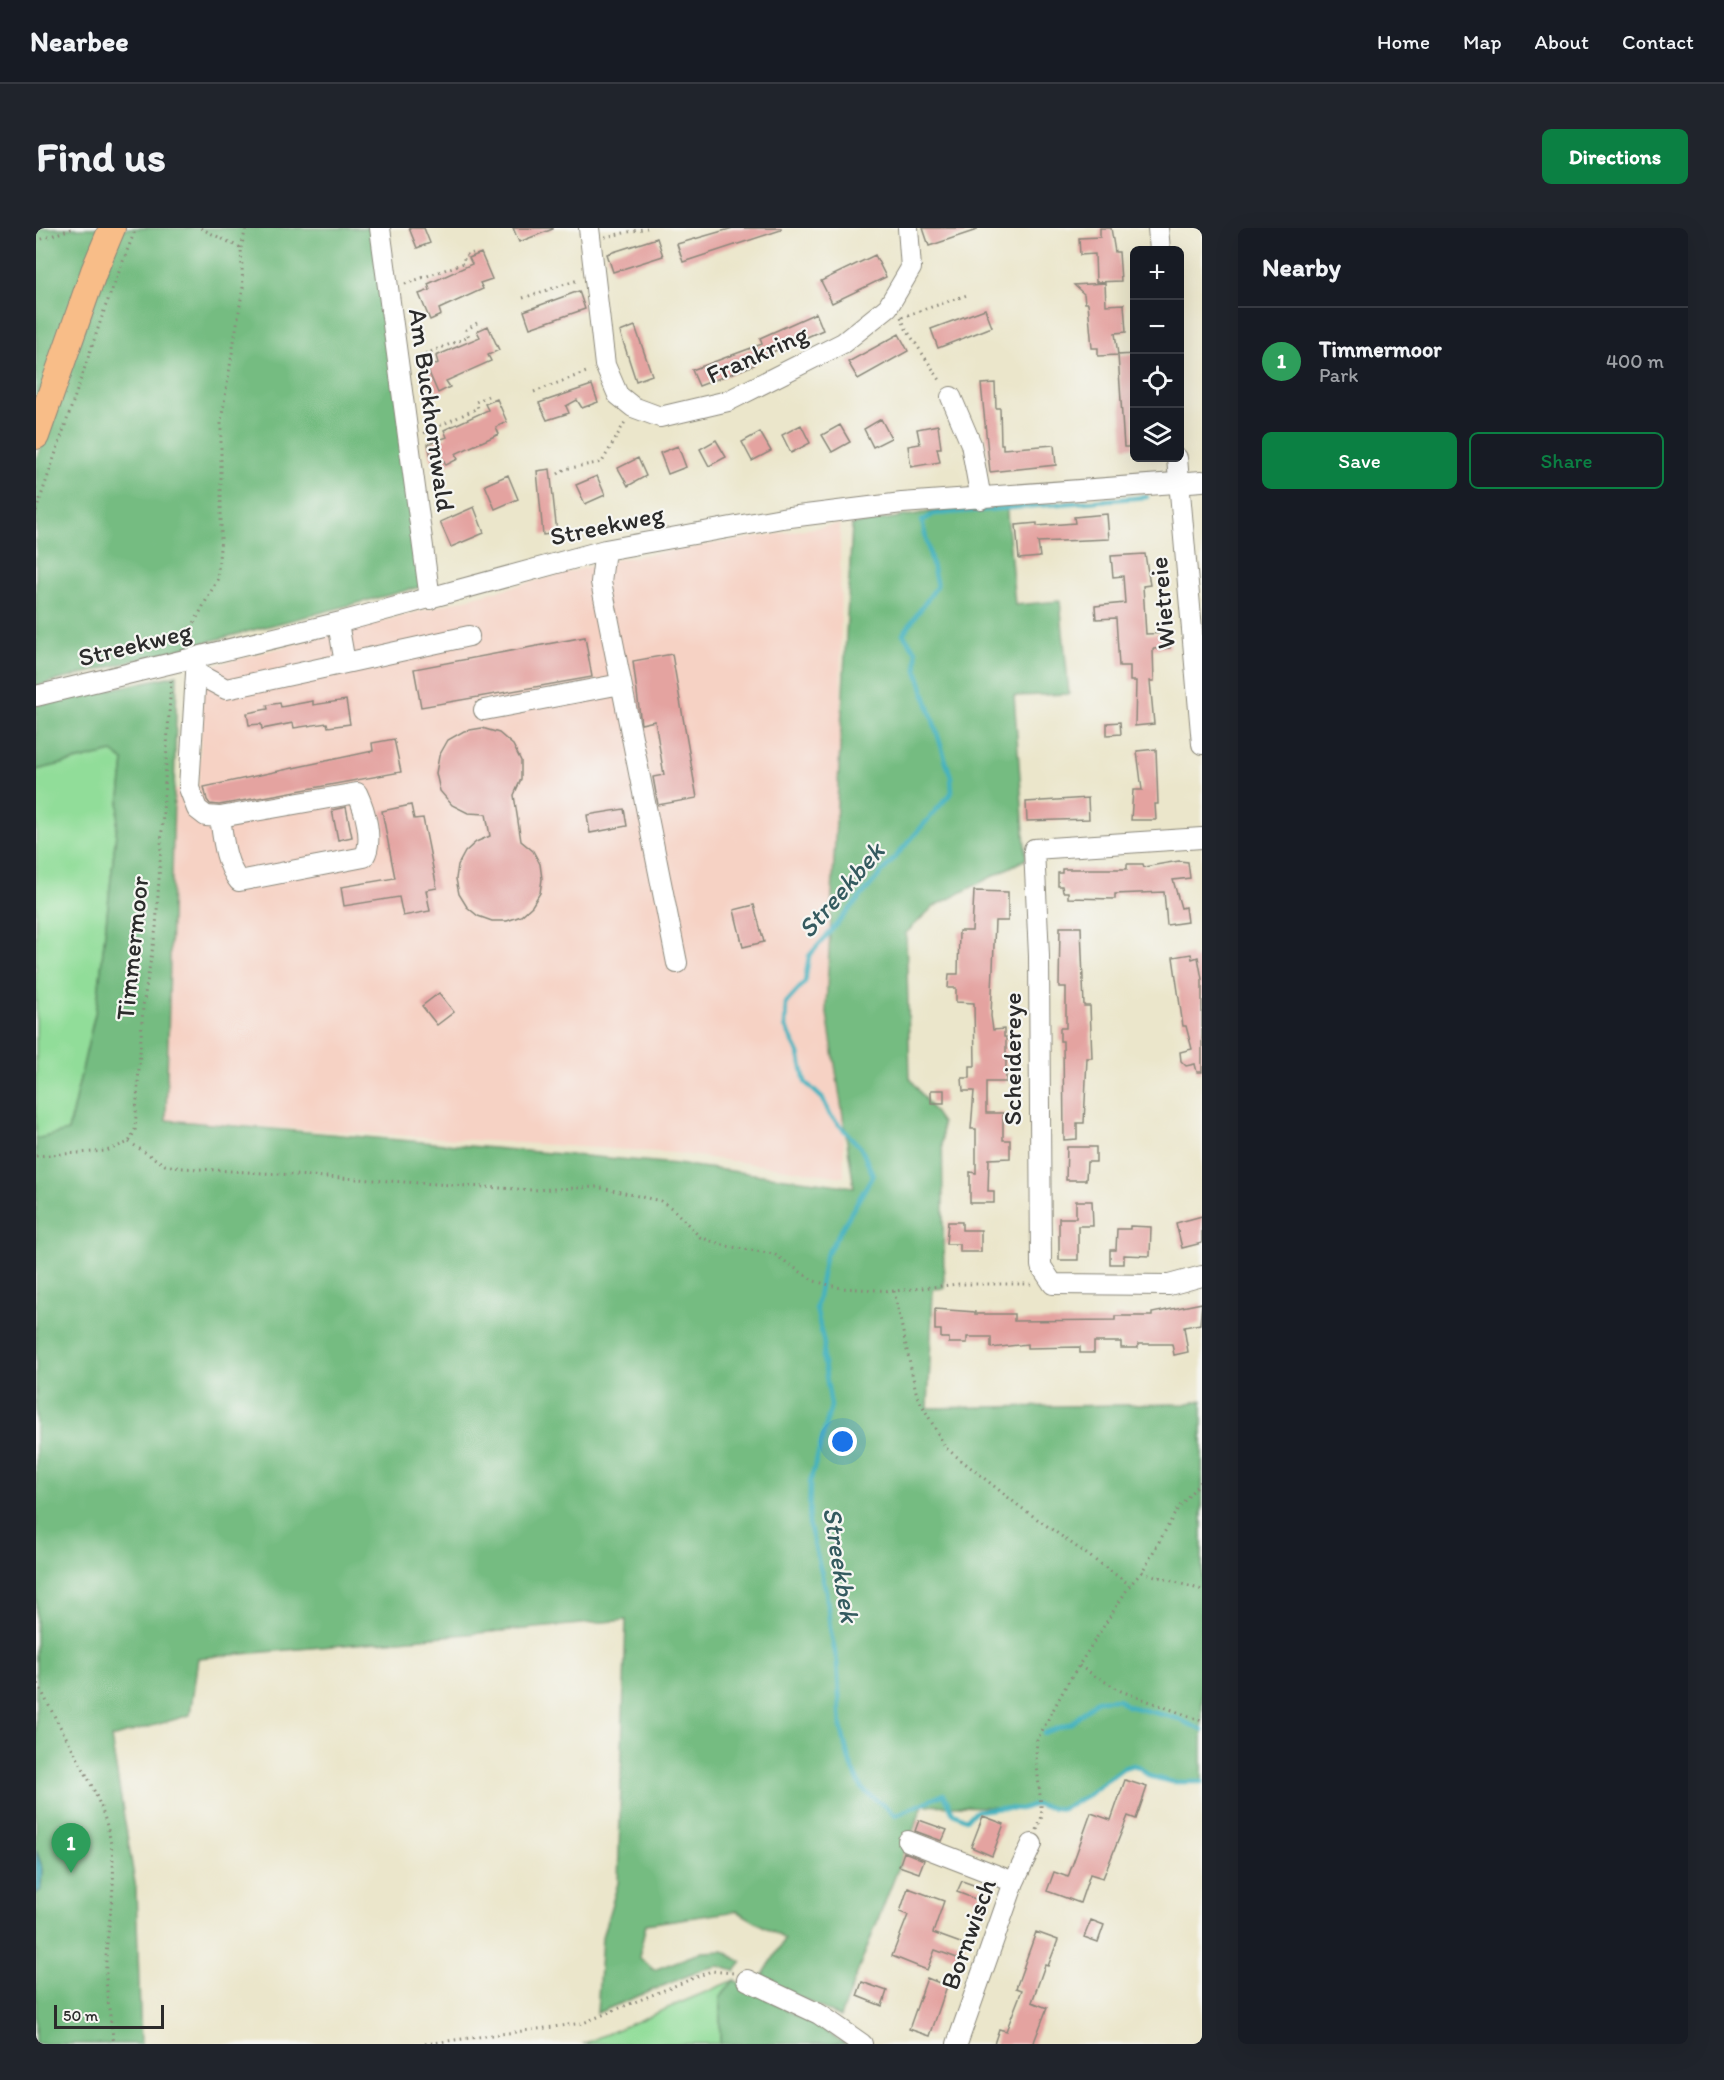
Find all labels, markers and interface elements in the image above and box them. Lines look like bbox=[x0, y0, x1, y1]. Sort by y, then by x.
text: Nearbee bbox=[30, 24, 129, 58]
text: Home bbox=[1377, 29, 1430, 54]
text: Map bbox=[1463, 29, 1502, 54]
text: About bbox=[1535, 29, 1589, 54]
text: Contact bbox=[1622, 29, 1694, 54]
button: Directions bbox=[1542, 129, 1688, 184]
text: Find us bbox=[36, 131, 166, 182]
map controls bbox=[1130, 246, 1184, 462]
button: + bbox=[1130, 246, 1184, 300]
text: Nearby bbox=[1262, 251, 1341, 283]
button: − bbox=[1130, 300, 1184, 354]
street label: Am Buckhornwald bbox=[402, 306, 462, 514]
street label: Frankring bbox=[701, 317, 814, 391]
text: Timmermoor bbox=[1319, 336, 1442, 363]
text: 1 bbox=[1277, 349, 1286, 373]
text: 400 m bbox=[1606, 349, 1664, 373]
button: locate bbox=[1130, 354, 1184, 408]
text: Park bbox=[1319, 363, 1358, 387]
button: layers bbox=[1130, 408, 1184, 462]
button: Save bbox=[1262, 432, 1457, 489]
button: Share bbox=[1469, 432, 1664, 489]
street label: Streekweg bbox=[547, 497, 668, 553]
street label: Wietreie bbox=[1142, 556, 1182, 650]
street label: Streekweg bbox=[75, 614, 196, 674]
water label: Streekbek bbox=[790, 833, 893, 944]
street label: Timmermoor bbox=[109, 874, 156, 1022]
street label: Scheidereye bbox=[996, 992, 1028, 1126]
your location bbox=[828, 1427, 857, 1456]
water label: Streekbek bbox=[816, 1505, 867, 1627]
pin: 1 bbox=[51, 1824, 90, 1873]
street label: Bornwisch bbox=[933, 1874, 1003, 1994]
scale bar bbox=[54, 2002, 164, 2030]
text: 50 m bbox=[63, 2006, 98, 2025]

